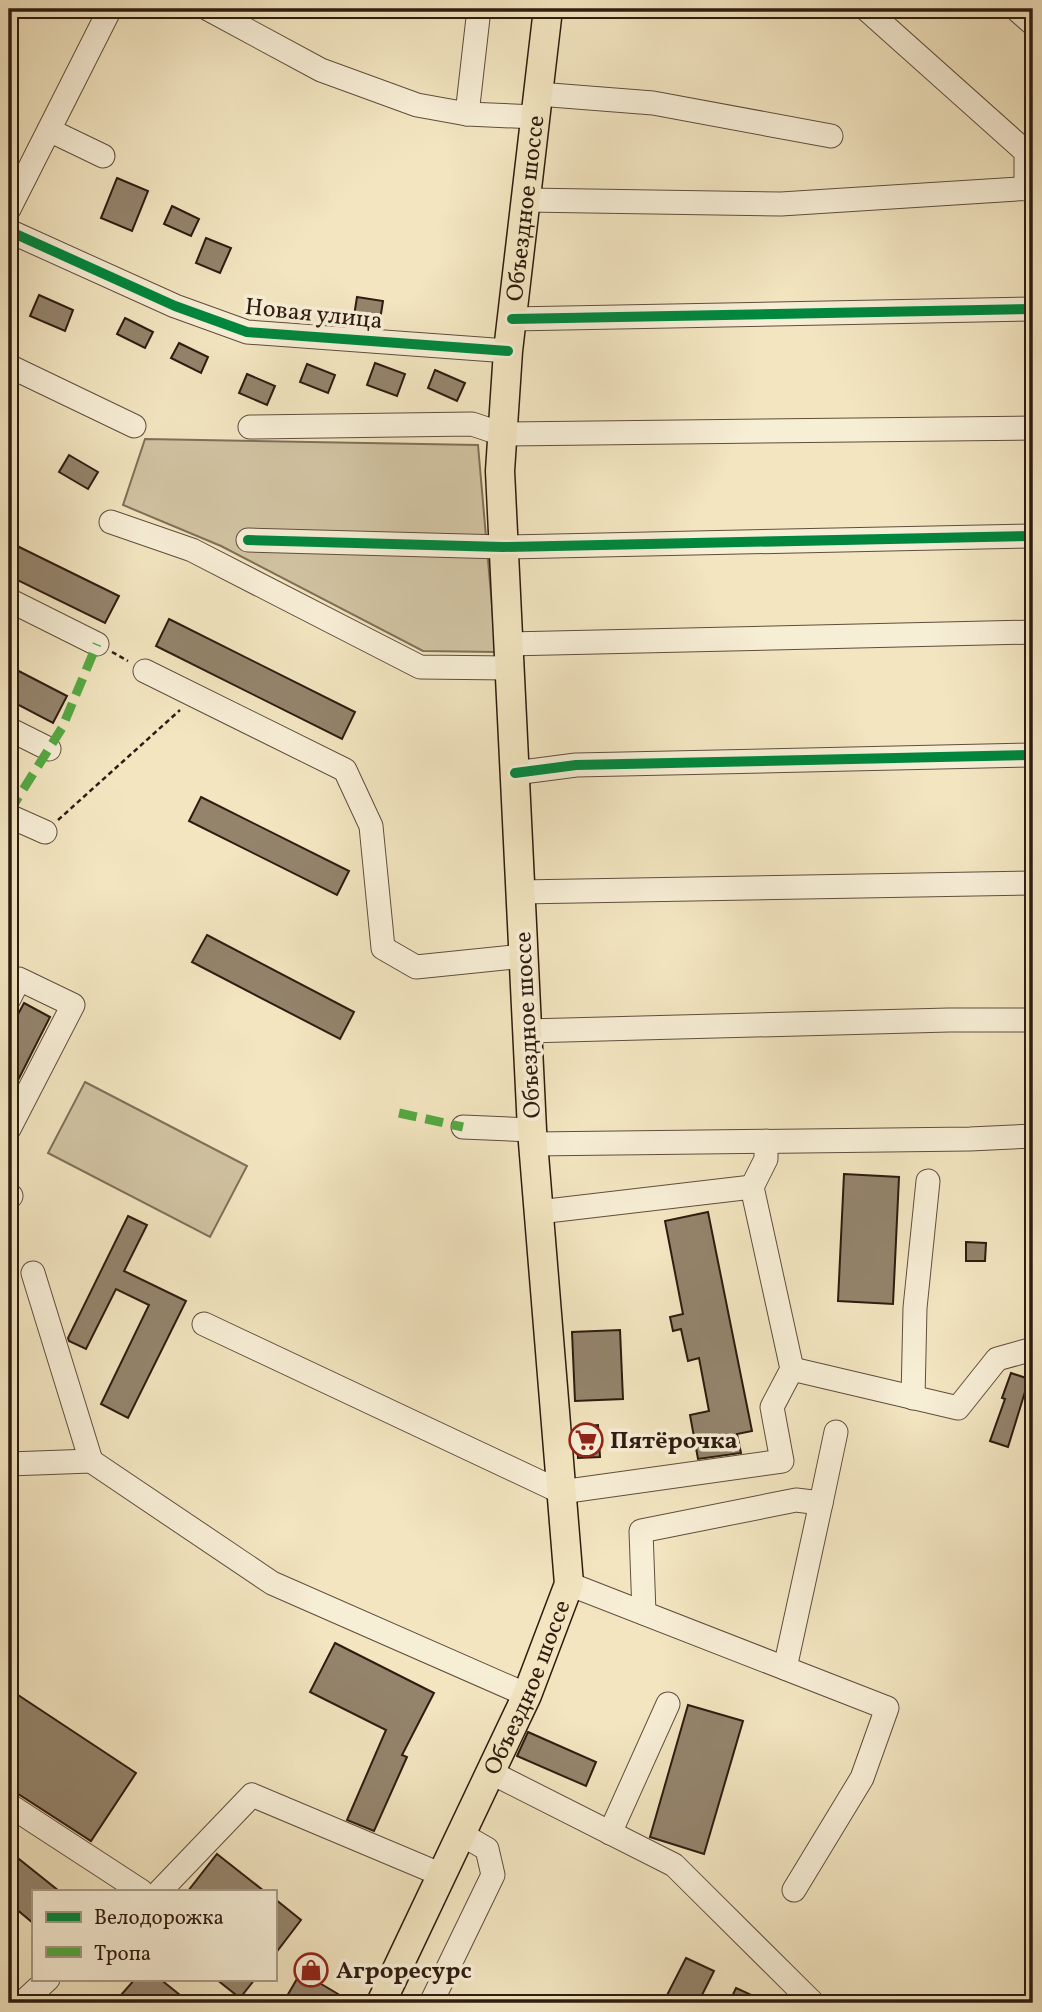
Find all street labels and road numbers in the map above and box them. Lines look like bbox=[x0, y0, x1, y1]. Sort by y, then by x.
street label: Объездное шоссе bbox=[499, 113, 554, 303]
street label: Новая улица bbox=[243, 291, 384, 339]
street label: Объездное шоссе bbox=[507, 931, 551, 1119]
street label: Объездное шоссе bbox=[476, 1596, 580, 1781]

